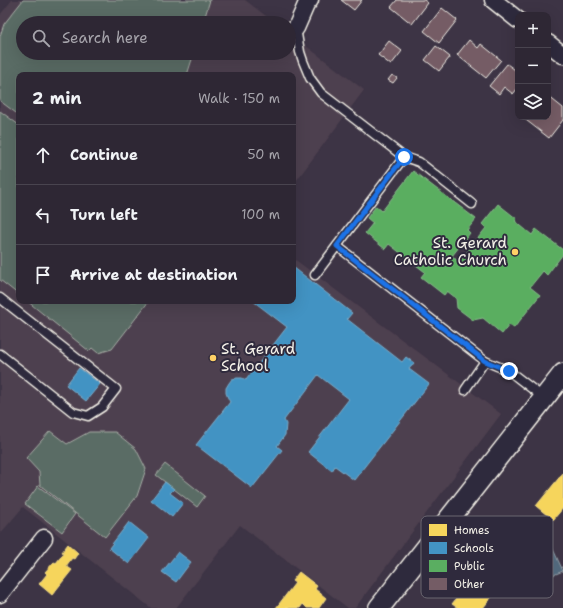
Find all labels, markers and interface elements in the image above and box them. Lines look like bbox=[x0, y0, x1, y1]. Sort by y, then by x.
map controls bbox=[515, 12, 551, 120]
button: + bbox=[515, 12, 551, 48]
search box bbox=[16, 16, 296, 60]
icon: search bbox=[30, 27, 52, 49]
text: Search here bbox=[62, 28, 148, 48]
button: − bbox=[515, 48, 551, 84]
button: layers bbox=[515, 84, 551, 120]
text: 2 min bbox=[32, 87, 82, 109]
text: Walk · 150 m bbox=[198, 90, 280, 107]
icon: ahead bbox=[32, 144, 54, 166]
text: Continue bbox=[70, 145, 138, 165]
text: 50 m bbox=[247, 146, 280, 163]
route start bbox=[395, 148, 413, 166]
icon: left bbox=[32, 204, 54, 226]
text: Turn left bbox=[70, 205, 138, 225]
text: 100 m bbox=[241, 206, 280, 223]
place label: St. Gerard Catholic Church bbox=[394, 233, 507, 270]
marker: St. Gerard Catholic Church bbox=[510, 247, 520, 257]
icon: arrive bbox=[32, 264, 54, 286]
text: Arrive at destination bbox=[70, 265, 238, 285]
place label: St. Gerard School bbox=[221, 339, 296, 376]
marker: St. Gerard School bbox=[208, 353, 218, 363]
route end bbox=[500, 362, 518, 380]
legend bbox=[421, 516, 553, 598]
text: Homes bbox=[454, 523, 490, 538]
text: Schools bbox=[454, 541, 494, 556]
text: Public bbox=[454, 559, 485, 574]
text: Other bbox=[454, 577, 485, 592]

